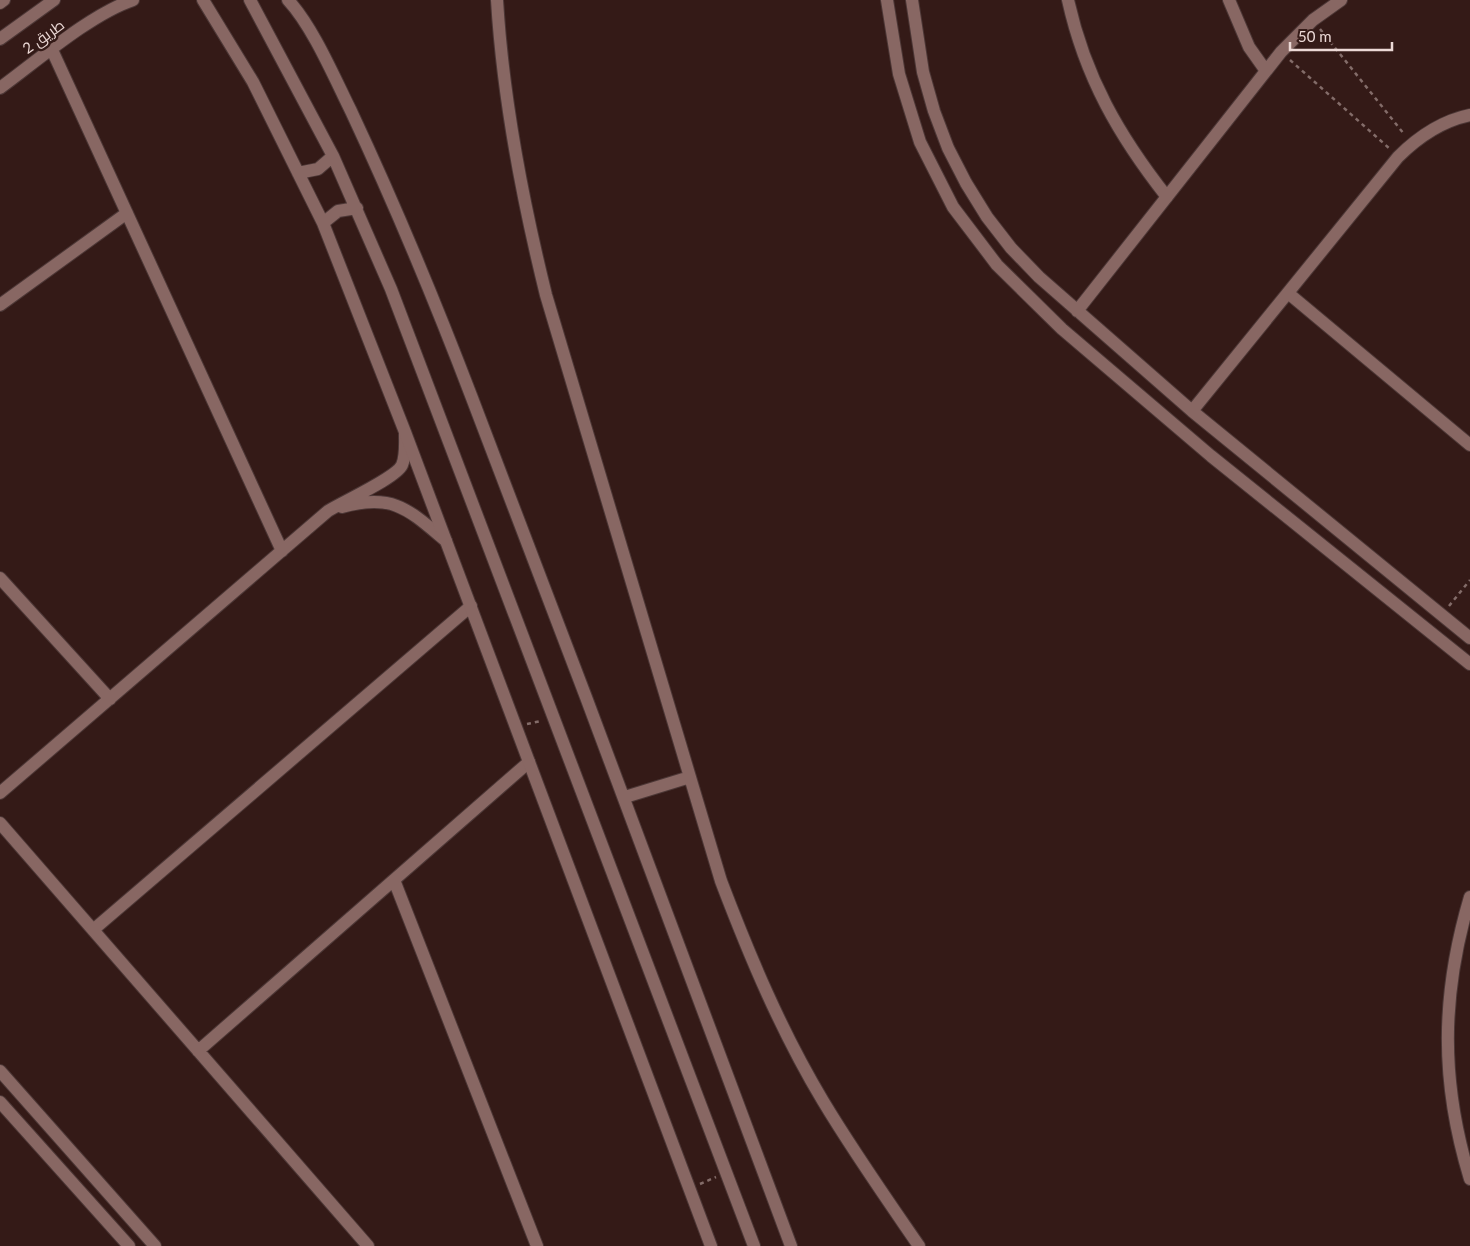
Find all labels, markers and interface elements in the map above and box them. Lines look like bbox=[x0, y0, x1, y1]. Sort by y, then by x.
street label: طريق 2 bbox=[19, 15, 68, 59]
scale bar bbox=[1290, 20, 1392, 52]
text: 50 m bbox=[1298, 27, 1332, 45]

